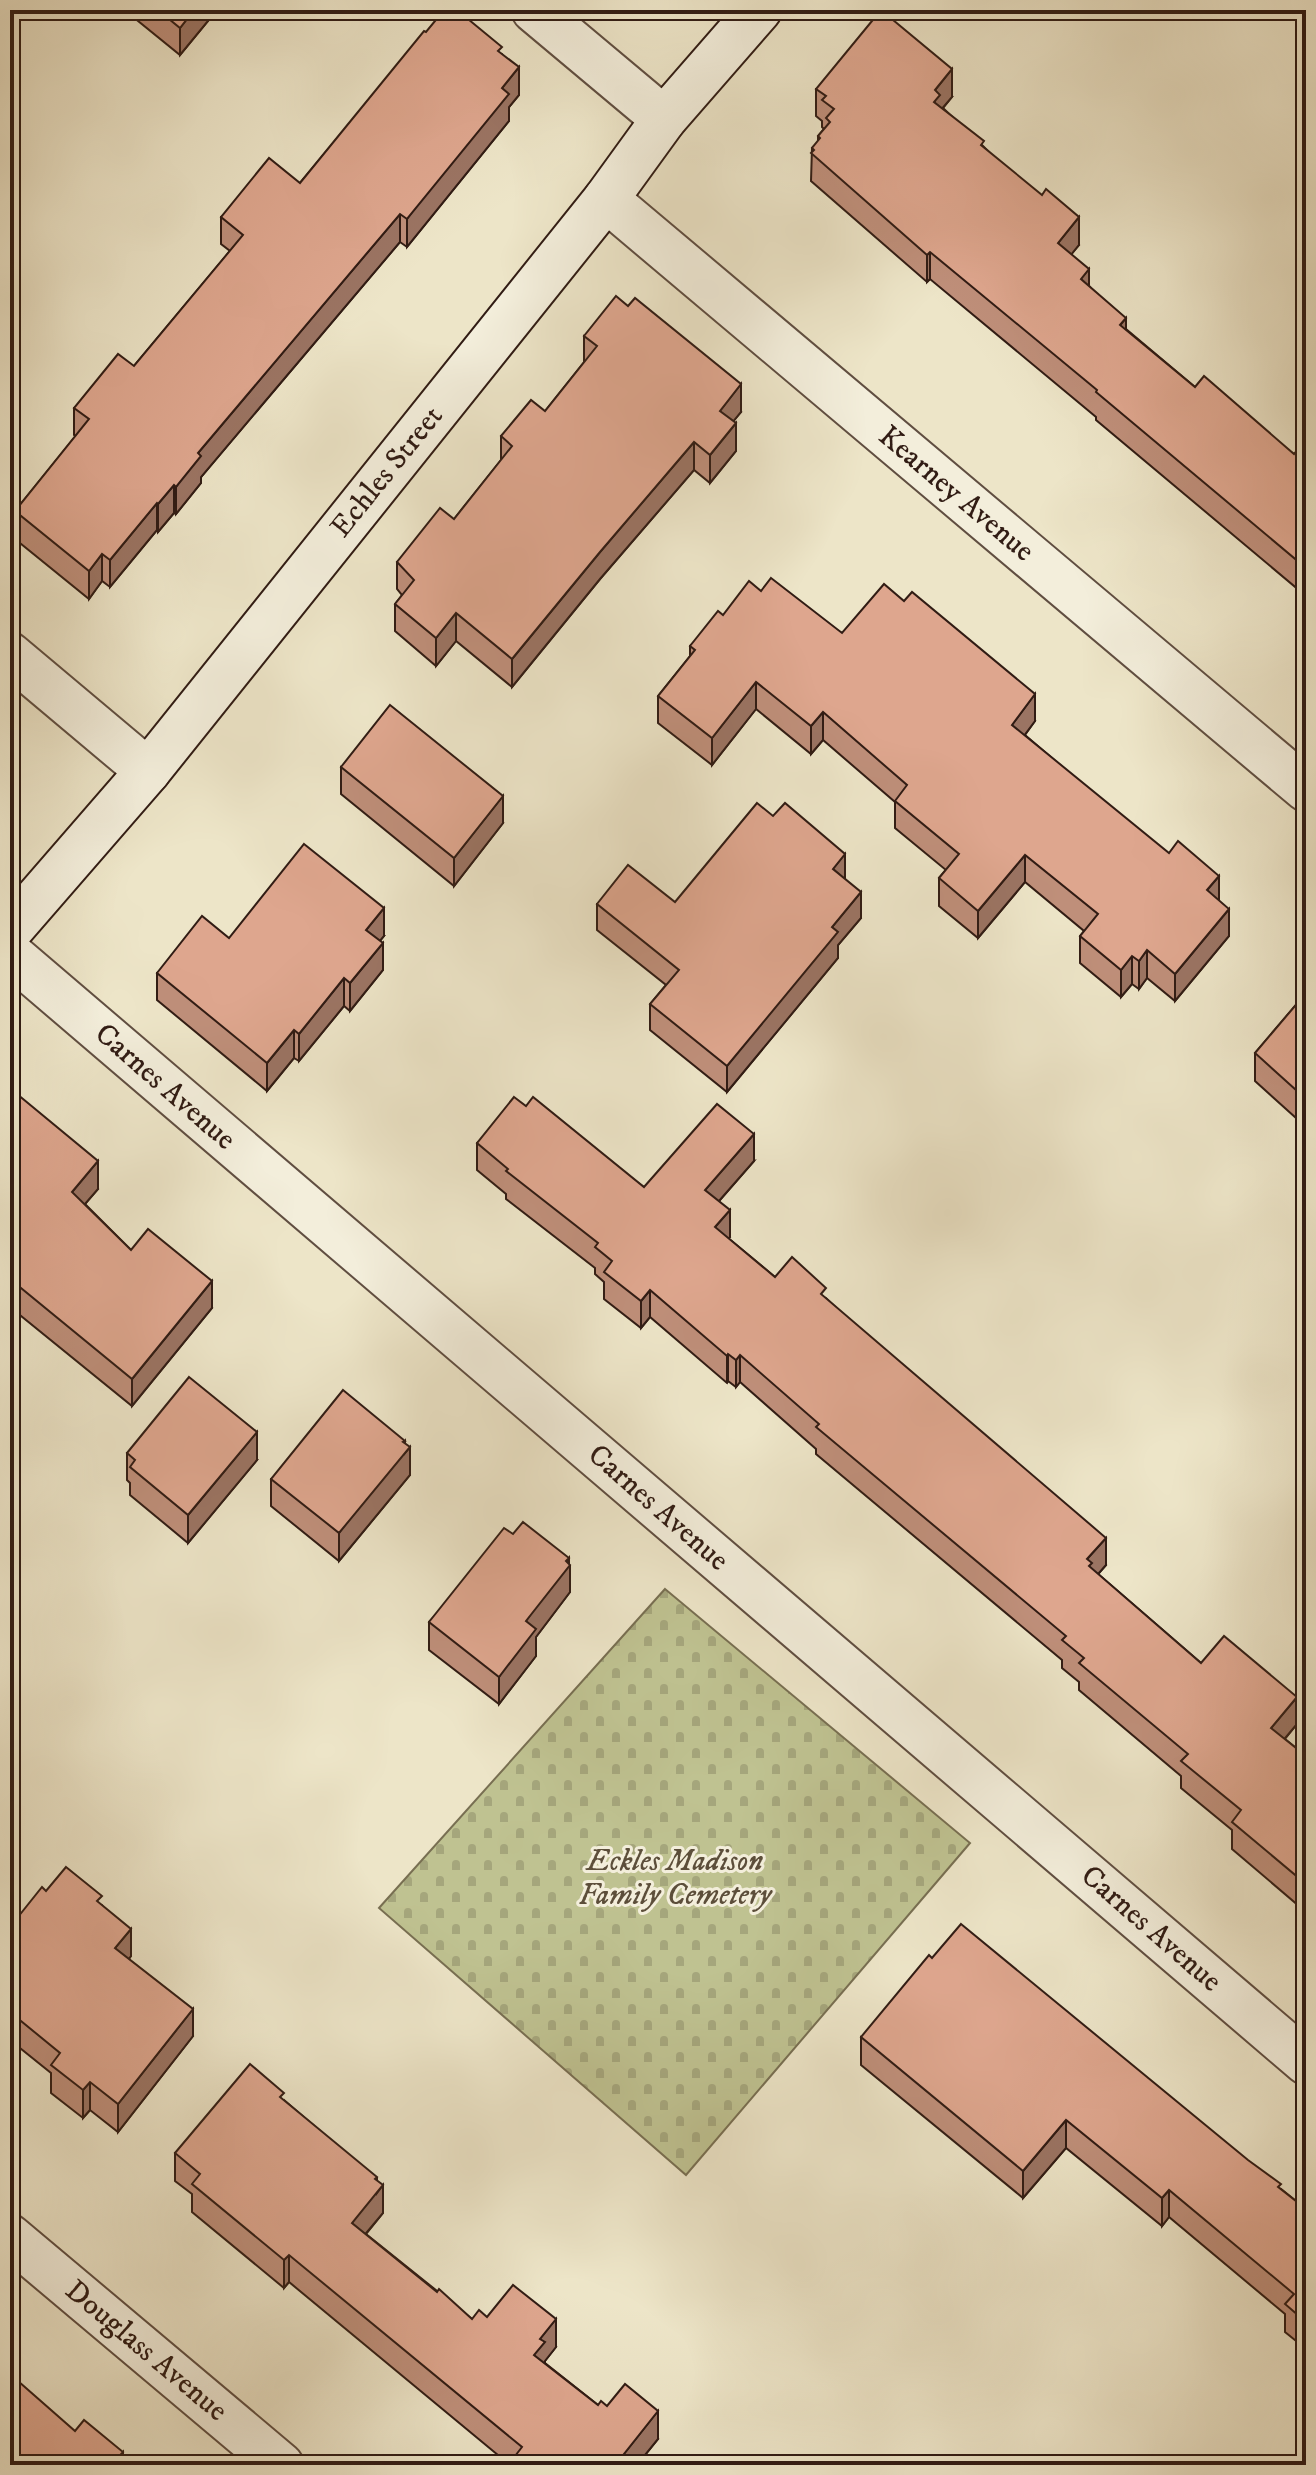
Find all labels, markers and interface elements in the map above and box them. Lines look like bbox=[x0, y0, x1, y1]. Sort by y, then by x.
street label: Echles Street bbox=[323, 399, 451, 545]
street label: Kearney Avenue bbox=[870, 418, 1042, 570]
street label: Carnes Avenue bbox=[87, 1016, 243, 1158]
street label: Carnes Avenue bbox=[580, 1437, 736, 1579]
park label: Eckles Madison Family Cemetery bbox=[579, 1843, 774, 1914]
street label: Carnes Avenue bbox=[1073, 1858, 1229, 2000]
street label: Douglass Avenue bbox=[57, 2272, 235, 2430]

